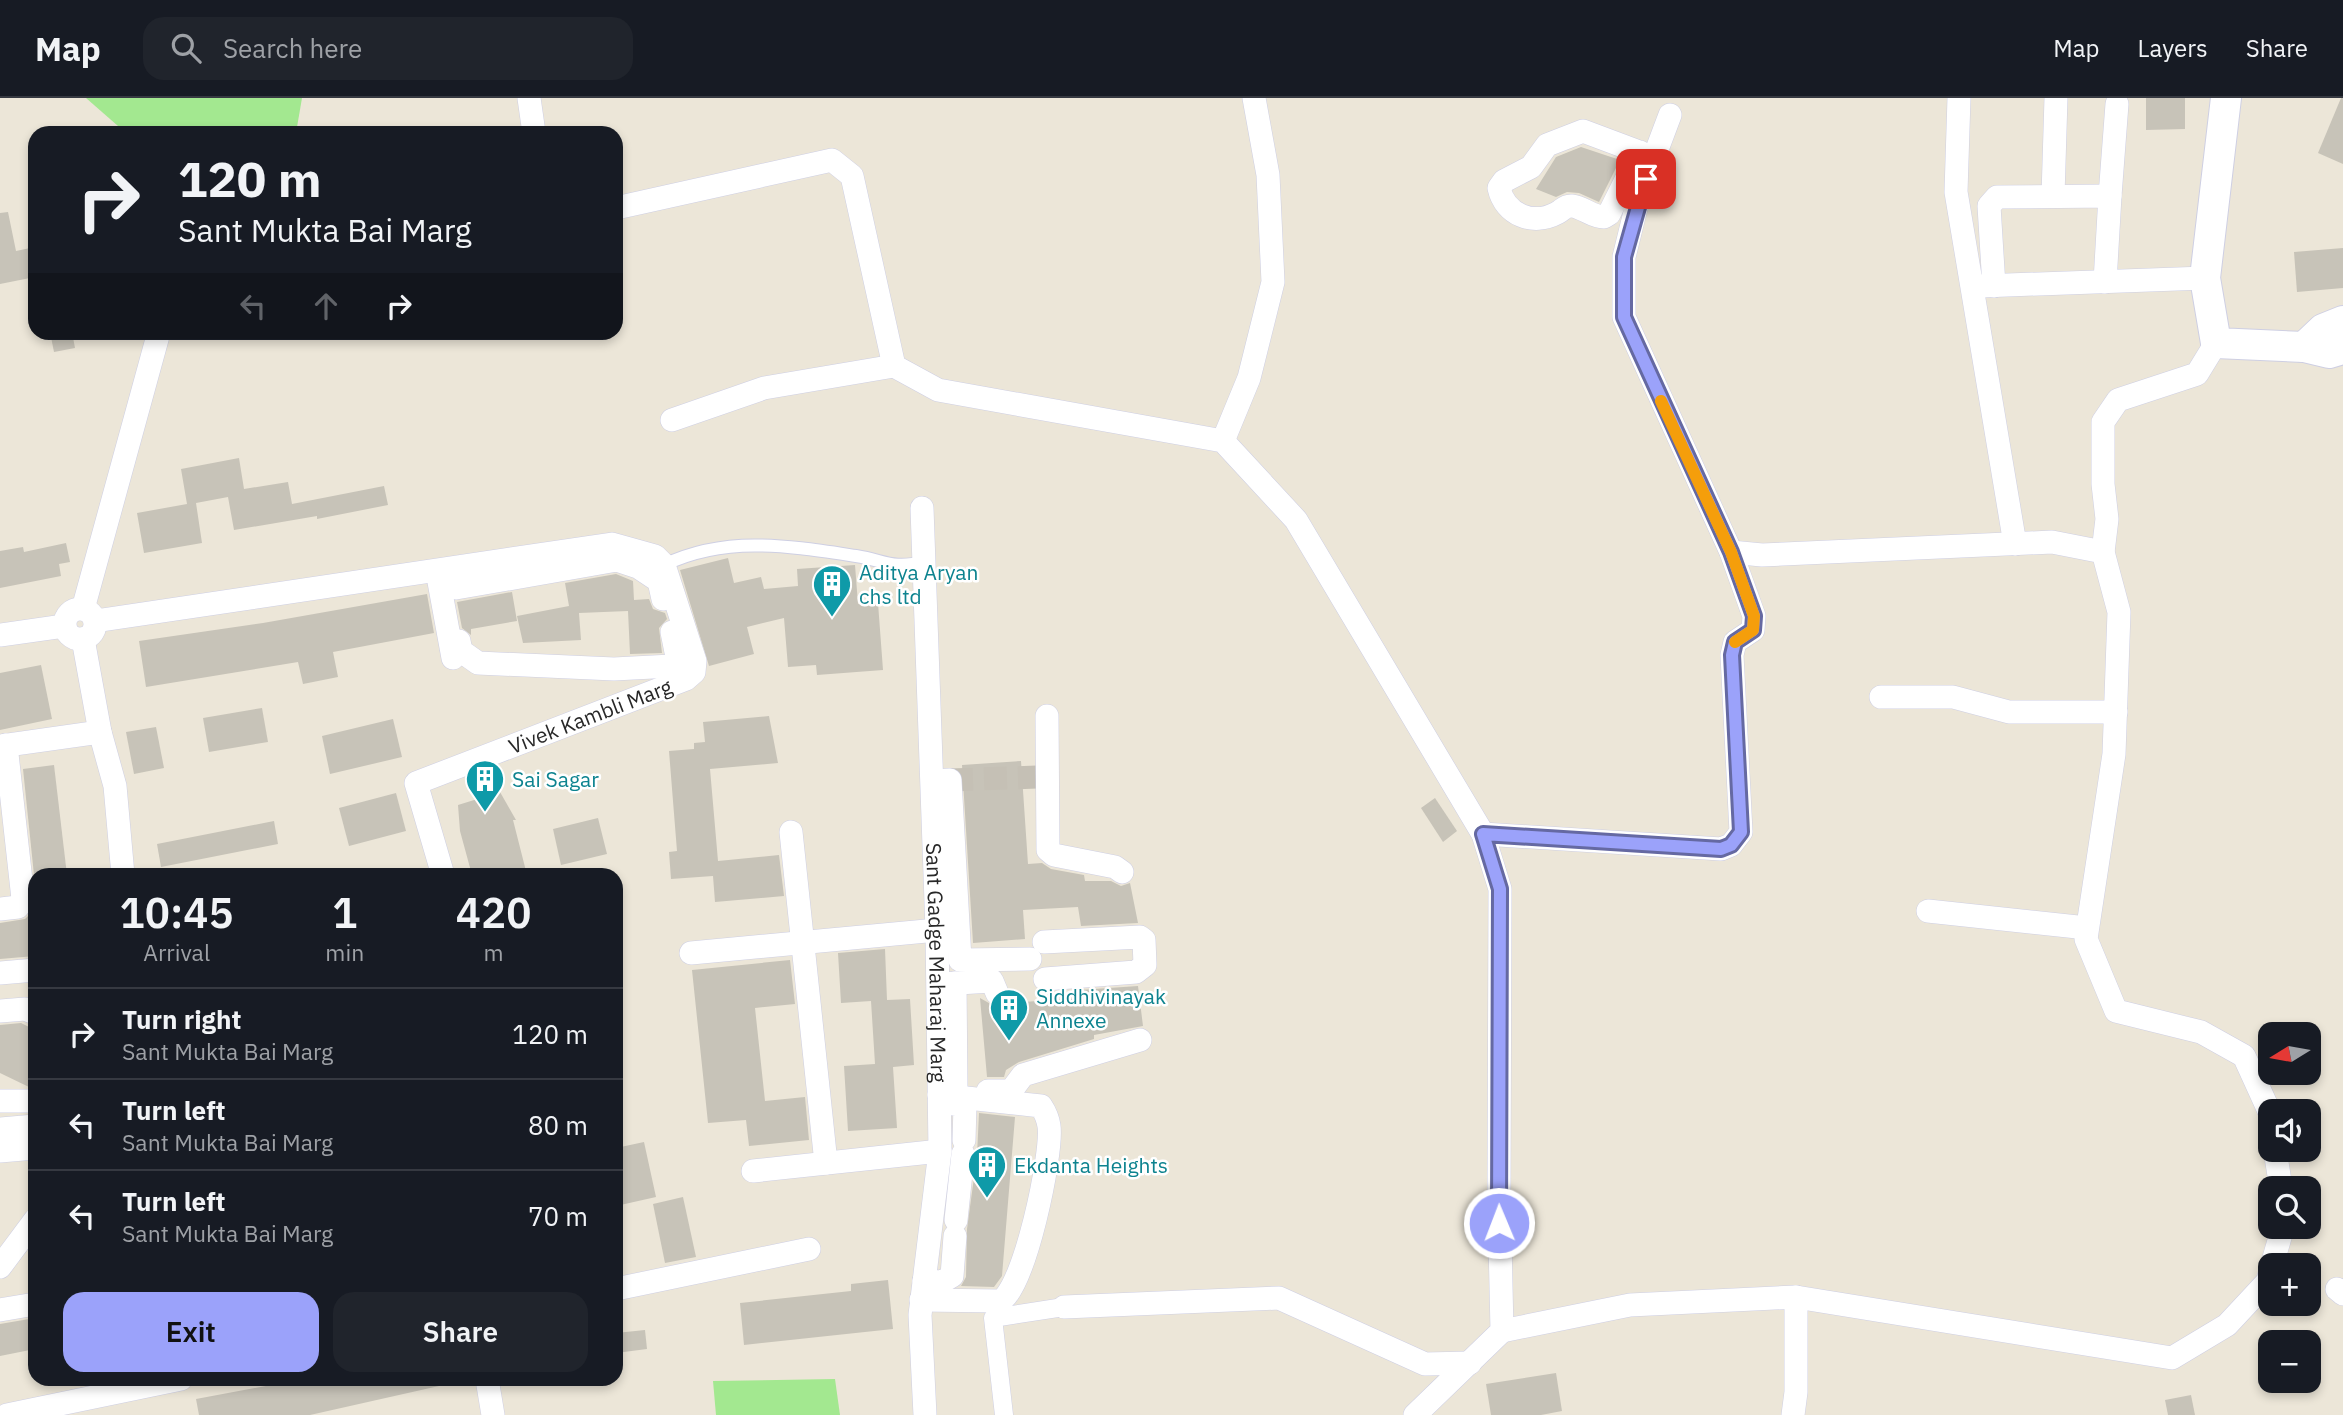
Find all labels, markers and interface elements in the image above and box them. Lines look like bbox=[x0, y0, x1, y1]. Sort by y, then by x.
search box bbox=[143, 17, 633, 80]
text: Map bbox=[35, 27, 101, 70]
icon: search bbox=[167, 29, 205, 67]
text: Search here bbox=[223, 31, 362, 65]
text: Map bbox=[2053, 32, 2100, 64]
text: Layers bbox=[2138, 32, 2208, 64]
text: Share bbox=[2246, 32, 2308, 64]
text: 120 m bbox=[178, 147, 322, 210]
pin bbox=[1616, 149, 1676, 209]
icon: right bbox=[63, 154, 154, 245]
icon: arrive bbox=[1627, 160, 1665, 198]
text: Sant Mukta Bai Marg bbox=[178, 209, 472, 251]
icon: left bbox=[234, 287, 272, 325]
icon: ahead bbox=[307, 287, 345, 325]
icon: right bbox=[380, 287, 418, 325]
place label: Aditya Aryan chs ltd bbox=[859, 558, 978, 610]
building icon: Aditya Aryan chs ltd bbox=[811, 563, 853, 618]
street label: Vivek Kambli Marg bbox=[504, 672, 676, 760]
building icon: Sai Sagar bbox=[464, 758, 506, 813]
place label: Sai Sagar bbox=[512, 765, 599, 793]
street label: Sant Gadge Maharaj Marg bbox=[920, 842, 953, 1083]
text: 10:45 bbox=[120, 885, 234, 940]
text: 1 bbox=[332, 885, 357, 940]
text: 420 bbox=[456, 885, 531, 940]
text: Arrival bbox=[143, 937, 210, 967]
text: min bbox=[325, 937, 364, 967]
text: m bbox=[484, 937, 504, 967]
place label: Siddhivinayak Annexe bbox=[1036, 982, 1166, 1034]
building icon: Siddhivinayak Annexe bbox=[988, 987, 1030, 1042]
text: Turn right bbox=[122, 1002, 241, 1036]
icon: right bbox=[63, 1015, 101, 1053]
text: 120 m bbox=[512, 1017, 588, 1051]
north arrow bbox=[2258, 1022, 2320, 1085]
map controls bbox=[2258, 1022, 2321, 1393]
text: Sant Mukta Bai Marg bbox=[122, 1036, 333, 1066]
text: Turn left bbox=[122, 1093, 225, 1127]
button: sound bbox=[2258, 1099, 2321, 1162]
icon: left bbox=[63, 1106, 101, 1144]
text: 80 m bbox=[528, 1108, 588, 1142]
text: Sant Mukta Bai Marg bbox=[122, 1127, 333, 1157]
building icon: Ekdanta Heights bbox=[966, 1144, 1008, 1199]
place label: Ekdanta Heights bbox=[1014, 1151, 1168, 1179]
button: search bbox=[2258, 1176, 2321, 1239]
text: Turn left bbox=[122, 1184, 225, 1218]
position arrow bbox=[1462, 1186, 1536, 1260]
icon: left bbox=[63, 1197, 101, 1235]
text: 70 m bbox=[528, 1199, 588, 1233]
text: Sant Mukta Bai Marg bbox=[122, 1218, 333, 1248]
button: + bbox=[2258, 1253, 2321, 1316]
button: Exit bbox=[63, 1292, 319, 1372]
button: Share bbox=[333, 1292, 588, 1372]
button: − bbox=[2258, 1330, 2321, 1393]

